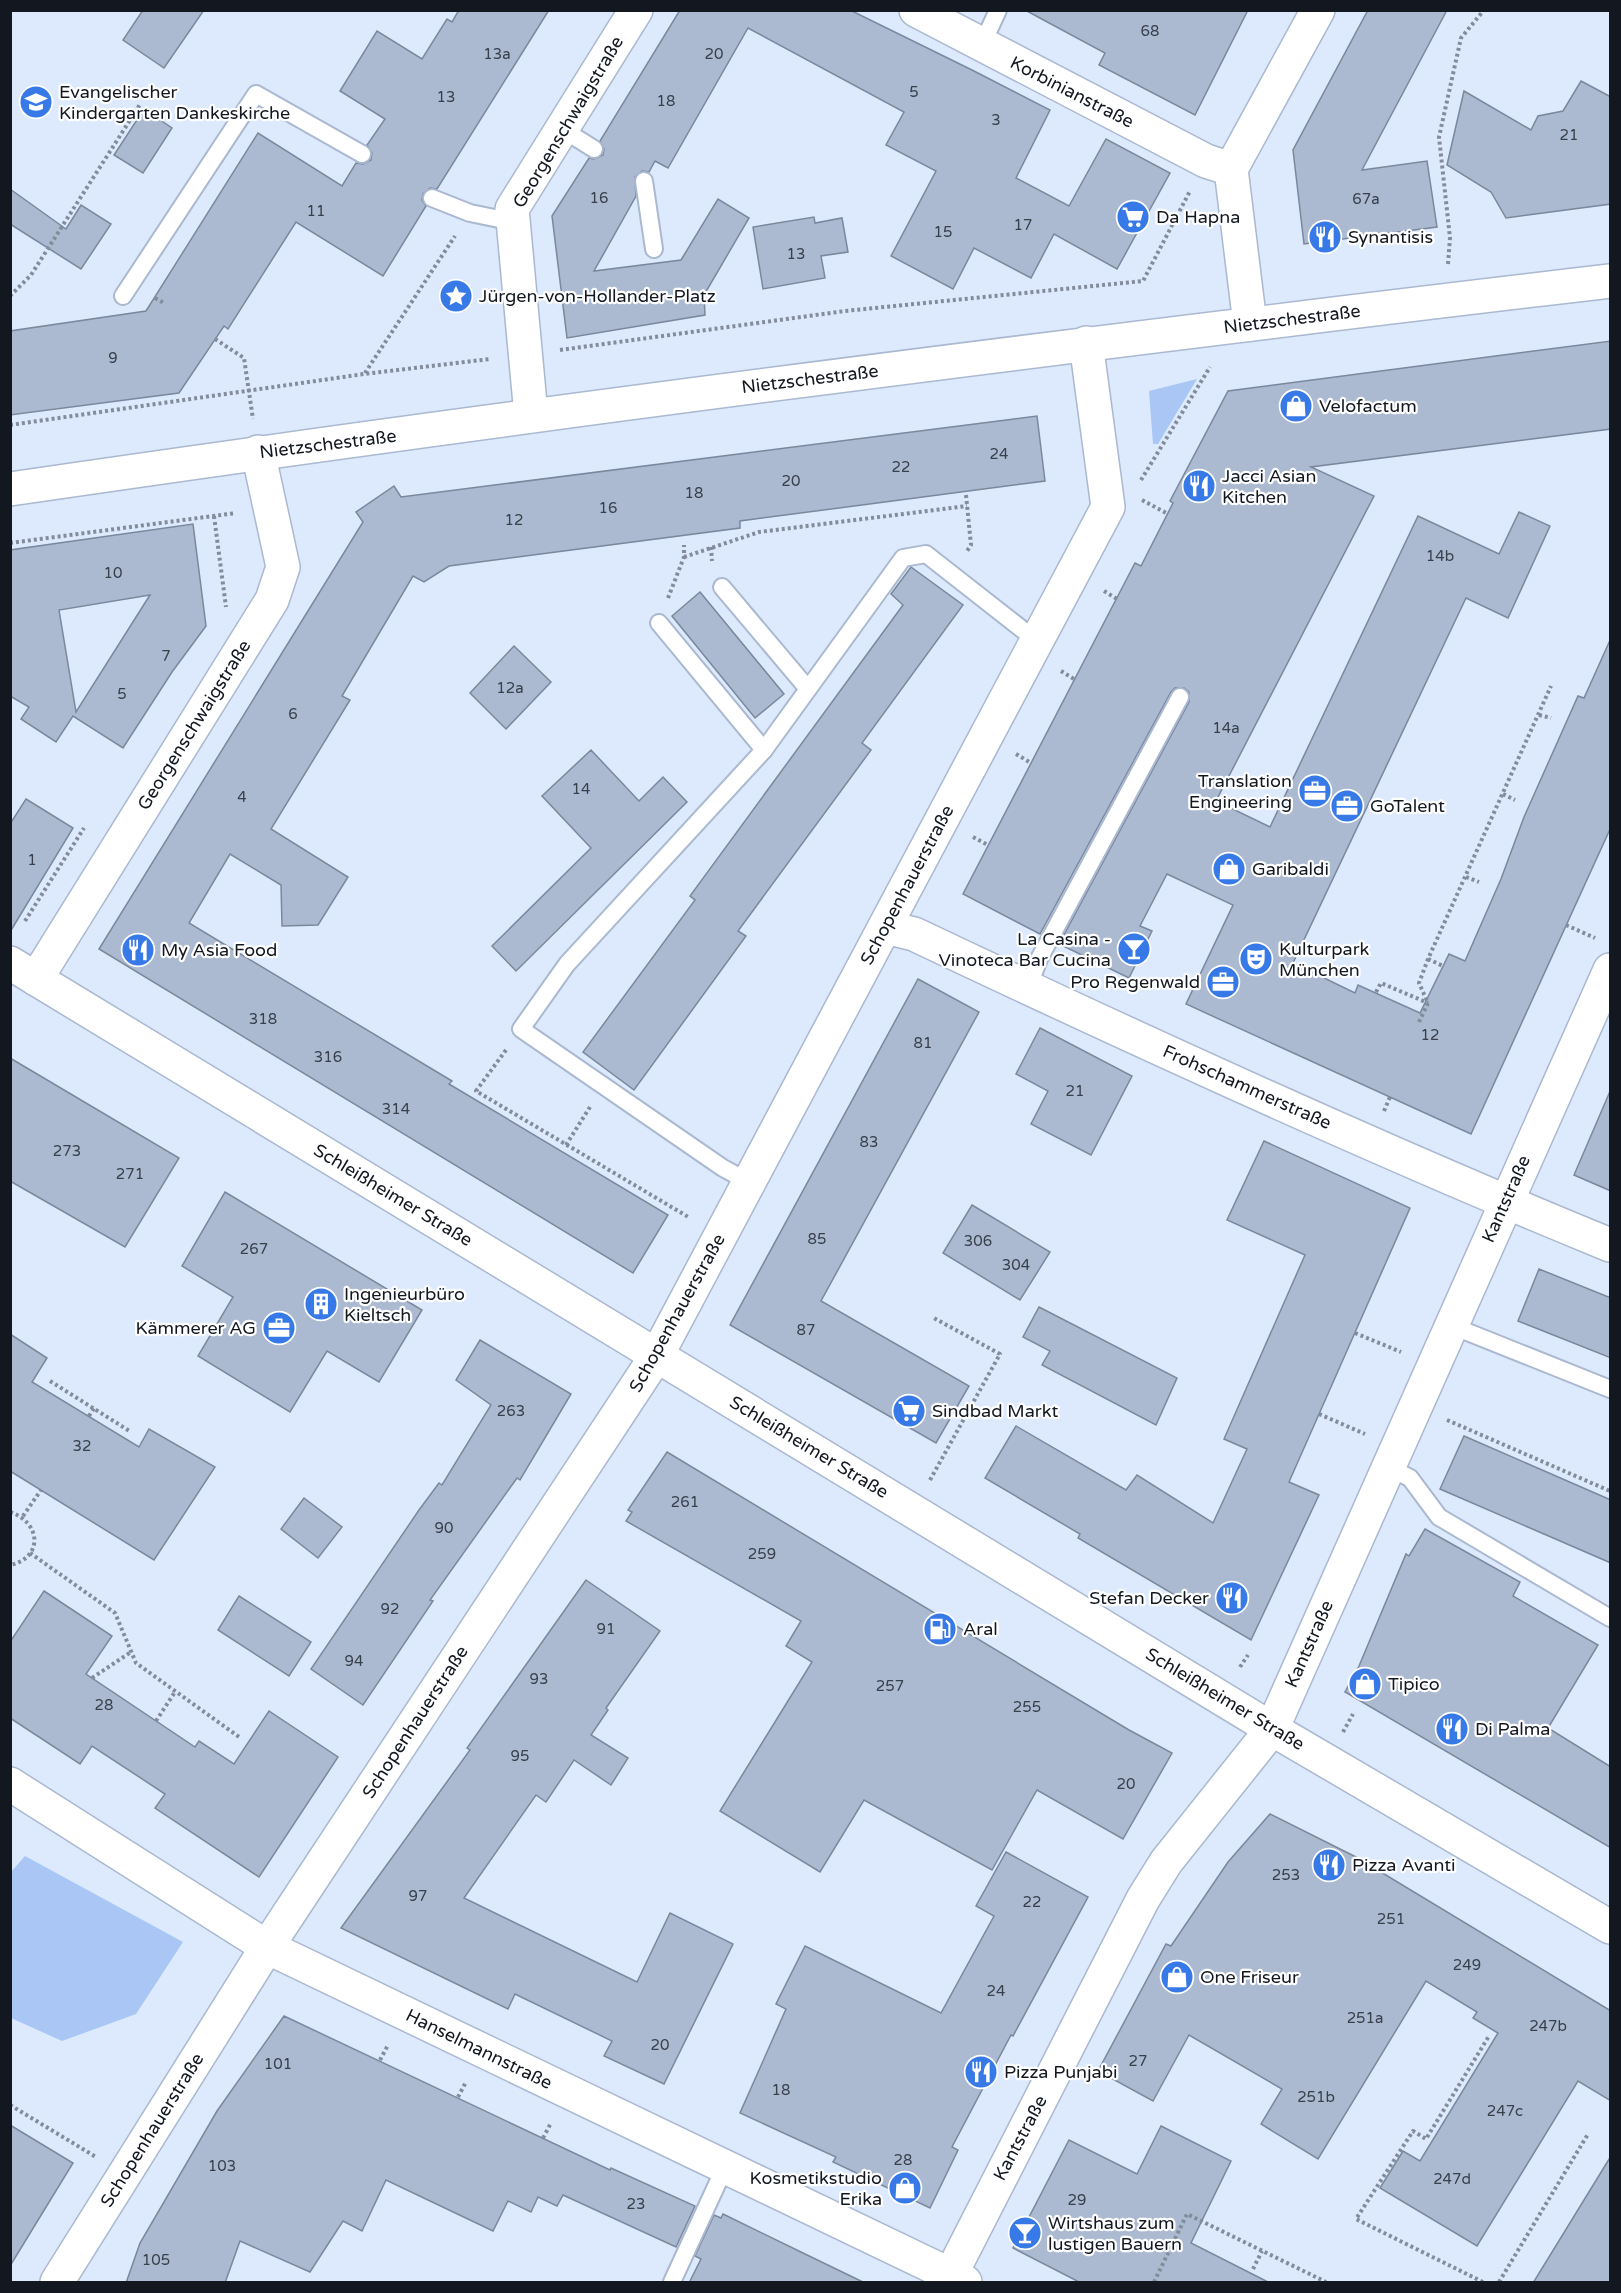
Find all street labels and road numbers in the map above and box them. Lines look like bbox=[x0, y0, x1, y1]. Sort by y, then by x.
street label: Georgenschwaigstraße bbox=[508, 32, 628, 212]
street label: Korbinianstraße bbox=[1006, 51, 1138, 133]
street label: Nietzschestraße bbox=[1222, 300, 1362, 338]
street label: Nietzschestraße bbox=[740, 360, 880, 398]
street label: Nietzschestraße bbox=[258, 425, 398, 463]
street label: Georgenschwaigstraße bbox=[133, 636, 255, 814]
street label: Schopenhauerstraße bbox=[856, 801, 958, 969]
street label: Frohschammerstraße bbox=[1159, 1040, 1335, 1134]
street label: Schleißheimer Straße bbox=[310, 1139, 476, 1251]
street label: Kantstraße bbox=[1477, 1152, 1535, 1246]
street label: Schopenhauerstraße bbox=[624, 1230, 730, 1396]
street label: Schleißheimer Straße bbox=[726, 1391, 892, 1503]
street label: Kantstraße bbox=[1280, 1597, 1338, 1691]
street label: Schopenhauerstraße bbox=[357, 1641, 473, 1803]
street label: Schleißheimer Straße bbox=[1142, 1643, 1308, 1755]
street label: Hanselmannstraße bbox=[402, 2004, 556, 2094]
street label: Schopenhauerstraße bbox=[96, 2049, 208, 2211]
street label: Kantstraße bbox=[988, 2092, 1052, 2184]

